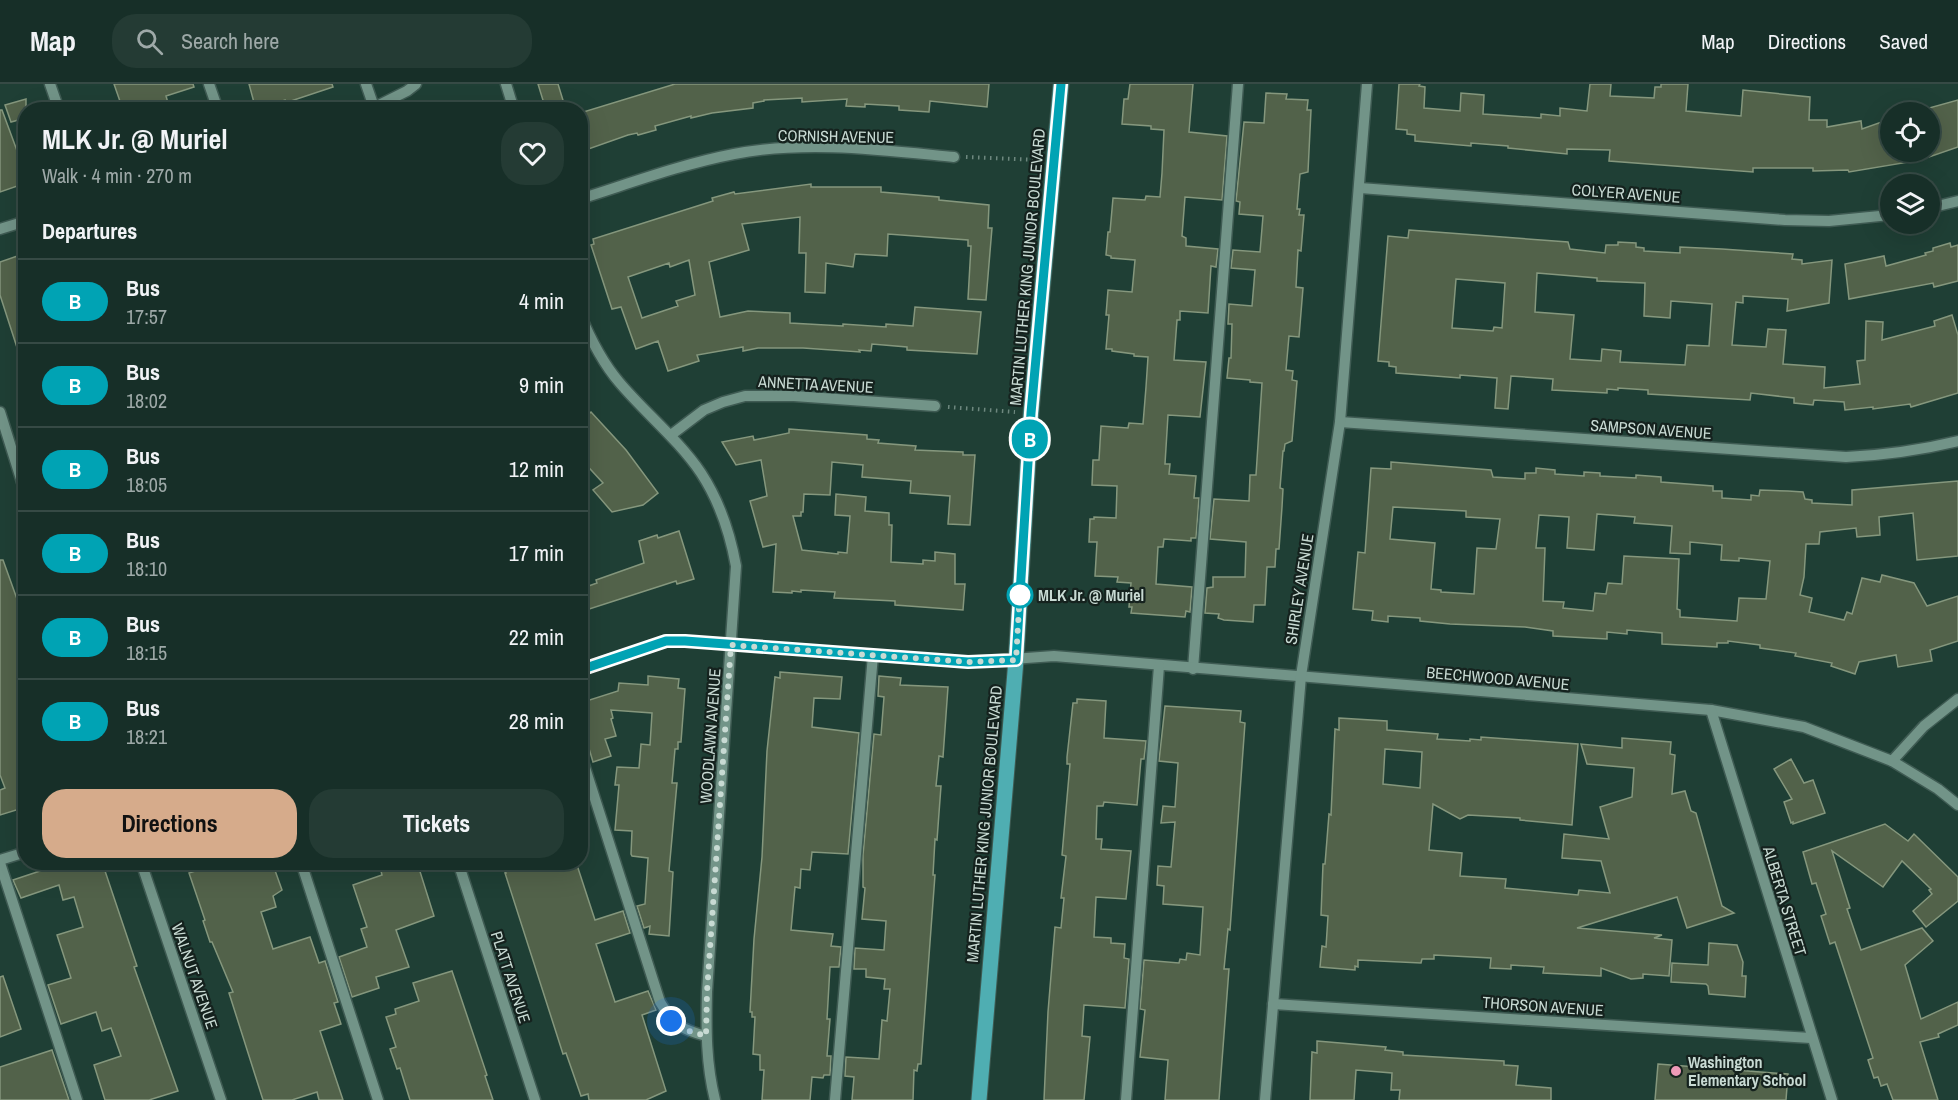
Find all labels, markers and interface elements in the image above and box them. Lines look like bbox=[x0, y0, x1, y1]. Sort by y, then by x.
search box bbox=[112, 14, 532, 68]
text: Map bbox=[30, 22, 76, 60]
icon: search bbox=[133, 25, 166, 58]
text: Search here bbox=[181, 26, 279, 56]
text: Map bbox=[1701, 27, 1735, 56]
text: Directions bbox=[1768, 27, 1846, 56]
text: Saved bbox=[1879, 27, 1928, 56]
map controls bbox=[1880, 102, 1940, 234]
button: locate bbox=[1880, 102, 1940, 162]
text: MLK Jr. @ Muriel bbox=[42, 120, 228, 158]
button: heart bbox=[501, 122, 564, 185]
street label: CORNISH AVENUE bbox=[778, 124, 894, 148]
street label: MARTIN LUTHER KING JUNIOR BOULEVARD bbox=[1004, 128, 1050, 406]
text: Walk · 4 min · 270 m bbox=[42, 162, 192, 189]
button: layers bbox=[1880, 174, 1940, 234]
street label: COLYER AVENUE bbox=[1571, 178, 1681, 208]
text: Departures bbox=[42, 216, 137, 246]
text: Bus bbox=[126, 273, 160, 303]
text: 4 min bbox=[519, 286, 564, 316]
text: B bbox=[69, 287, 81, 316]
text: 17:57 bbox=[126, 303, 167, 330]
text: Bus bbox=[126, 357, 160, 387]
text: 9 min bbox=[519, 370, 564, 400]
street label: ANNETTA AVENUE bbox=[757, 370, 874, 398]
text: B bbox=[69, 371, 81, 400]
text: 18:02 bbox=[126, 387, 167, 414]
street label: SAMPSON AVENUE bbox=[1590, 414, 1712, 444]
line badge: B bbox=[1010, 420, 1050, 458]
text: B bbox=[1024, 425, 1036, 454]
text: Bus bbox=[126, 441, 160, 471]
text: 12 min bbox=[509, 454, 564, 484]
text: B bbox=[69, 455, 81, 484]
text: 18:05 bbox=[126, 471, 167, 498]
text: Bus bbox=[126, 525, 160, 555]
street label: SHIRLEY AVENUE bbox=[1279, 532, 1319, 646]
text: 17 min bbox=[509, 538, 564, 568]
text: B bbox=[69, 539, 81, 568]
text: 18:10 bbox=[126, 555, 167, 582]
marker: MLK Jr. @ Muriel bbox=[1007, 582, 1033, 608]
place label: MLK Jr. @ Muriel bbox=[1038, 584, 1144, 606]
text: Bus bbox=[126, 609, 160, 639]
text: 22 min bbox=[509, 622, 564, 652]
text: B bbox=[69, 623, 81, 652]
text: 18:15 bbox=[126, 639, 167, 666]
street label: BEECHWOOD AVENUE bbox=[1426, 661, 1570, 695]
street label: WOODLAWN AVENUE bbox=[694, 668, 726, 804]
street label: MARTIN LUTHER KING JUNIOR BOULEVARD bbox=[961, 685, 1007, 963]
text: Bus bbox=[126, 693, 160, 723]
text: 28 min bbox=[509, 706, 564, 736]
text: B bbox=[69, 707, 81, 736]
text: 18:21 bbox=[126, 723, 167, 750]
button: Directions bbox=[42, 789, 297, 858]
button: Tickets bbox=[309, 789, 564, 858]
street label: ALBERTA STREET bbox=[1758, 843, 1812, 958]
street label: WALNUT AVENUE bbox=[167, 920, 223, 1032]
street label: PLATT AVENUE bbox=[486, 928, 536, 1026]
street label: THORSON AVENUE bbox=[1482, 991, 1604, 1021]
your location bbox=[656, 1006, 686, 1036]
place label: Washington Elementary School bbox=[1688, 1051, 1806, 1091]
marker: Washington Elementary School bbox=[1669, 1064, 1683, 1078]

